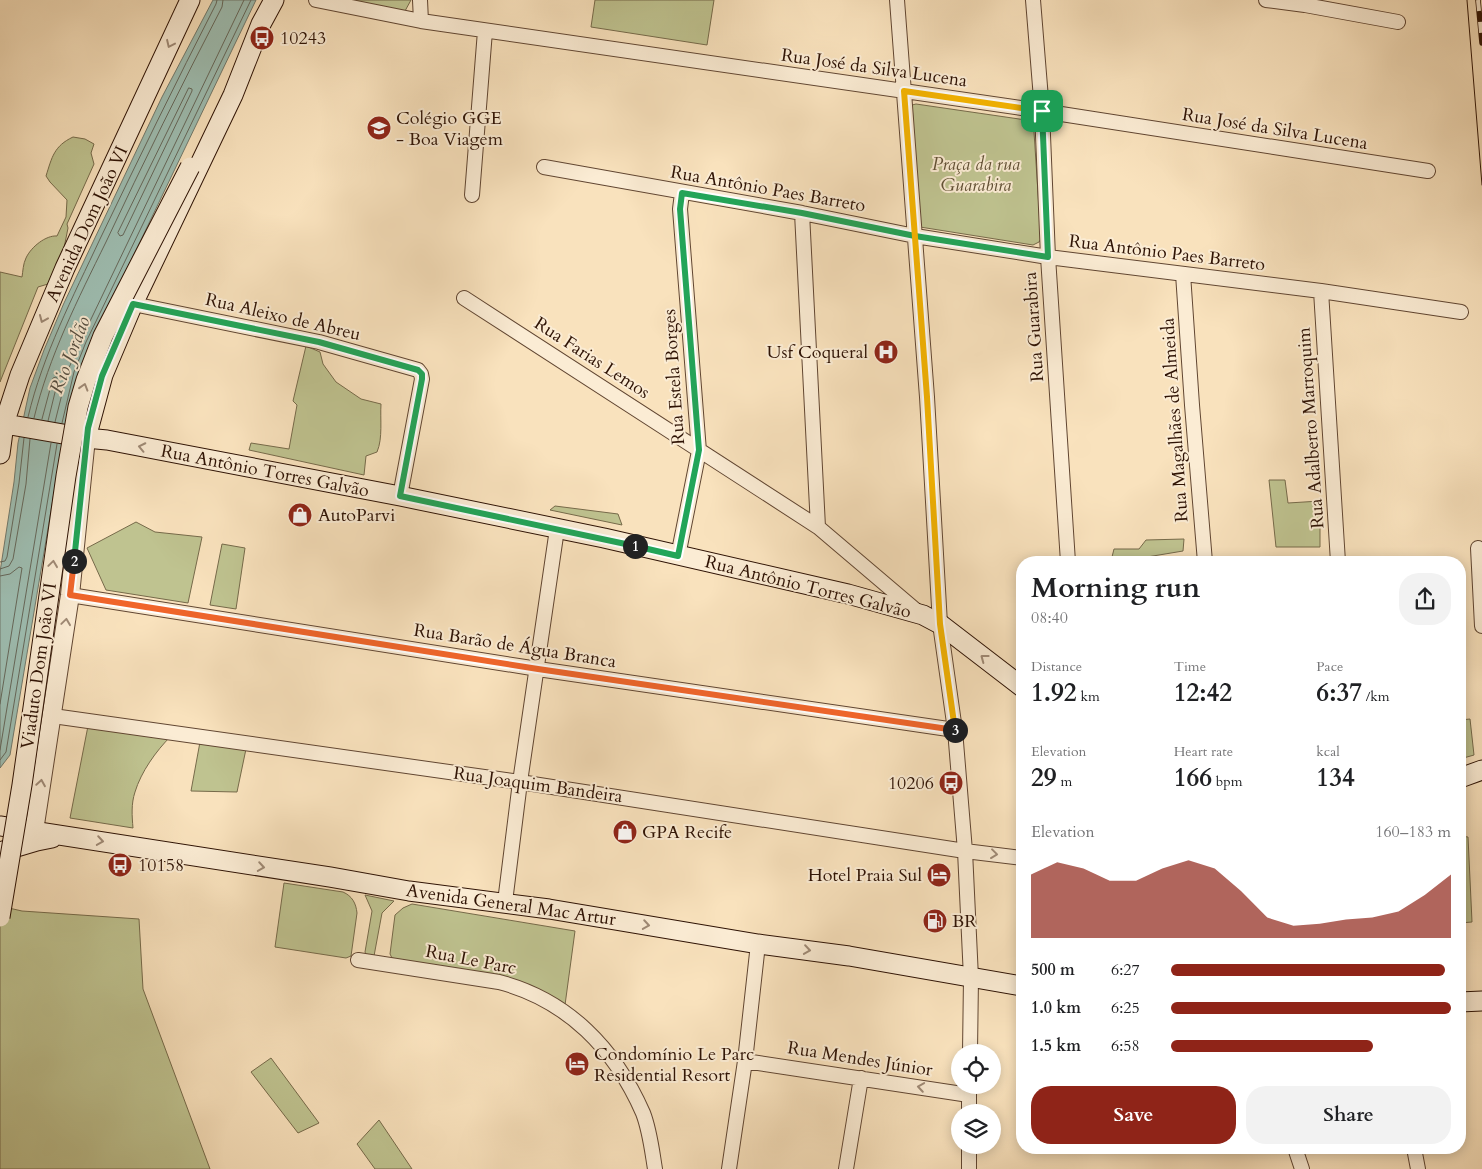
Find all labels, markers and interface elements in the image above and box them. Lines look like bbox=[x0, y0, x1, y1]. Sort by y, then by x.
bus stop icon: 10243 bbox=[249, 25, 275, 51]
place label: 10243 bbox=[280, 26, 326, 51]
one-way arrow bbox=[165, 39, 176, 48]
street label: Rua José da Silva Lucena bbox=[779, 43, 969, 93]
pin bbox=[1021, 90, 1063, 132]
icon: arrive bbox=[1028, 97, 1056, 125]
street label: Rua José da Silva Lucena bbox=[1180, 102, 1370, 156]
place label: Colégio GGE - Boa Viagem bbox=[396, 106, 504, 152]
school or university icon: Colégio GGE - Boa Viagem bbox=[366, 115, 392, 141]
street label: Avenida Dom João VI bbox=[40, 142, 134, 306]
park label: Praça da rua Guarabira bbox=[932, 152, 1020, 198]
street label: Rua Antônio Paes Barreto bbox=[669, 160, 868, 218]
street label: Rua Antônio Paes Barreto bbox=[1067, 229, 1267, 277]
street label: Rua Guarabira bbox=[1018, 271, 1050, 383]
street label: Rua Aleixo de Abreu bbox=[203, 287, 363, 347]
street label: Rua Estela Borges bbox=[657, 308, 691, 446]
street label: Rua Farias Lemos bbox=[529, 311, 655, 405]
water label: Rio Jordão bbox=[43, 312, 97, 397]
one-way arrow bbox=[39, 314, 50, 323]
street label: Rua Magalhães de Almeida bbox=[1155, 317, 1195, 523]
street label: Rua Adalberto Marroquim bbox=[1291, 326, 1331, 530]
hospital icon: Usf Coqueral bbox=[873, 339, 899, 365]
place label: Usf Coqueral bbox=[767, 340, 868, 365]
one-way arrow bbox=[78, 383, 88, 391]
street label: Rua Antônio Torres Galvão bbox=[159, 439, 372, 504]
one-way arrow bbox=[137, 442, 146, 453]
shop icon: AutoParvi bbox=[287, 502, 313, 528]
place label: AutoParvi bbox=[318, 503, 395, 528]
pin: 1 bbox=[622, 534, 648, 558]
text: 1 bbox=[632, 537, 639, 556]
pin: 2 bbox=[62, 548, 86, 574]
street label: Rua Antônio Torres Galvão bbox=[702, 549, 914, 625]
text: 2 bbox=[71, 552, 78, 571]
one-way arrow bbox=[48, 559, 58, 568]
text: Morning run bbox=[1031, 569, 1200, 607]
button: share bbox=[1399, 573, 1451, 625]
street label: Viaduto Dom João VI bbox=[15, 581, 63, 751]
text: 08:40 bbox=[1031, 607, 1068, 629]
one-way arrow bbox=[60, 618, 71, 626]
street label: Rua Barão de Água Branca bbox=[412, 618, 618, 674]
one-way arrow bbox=[981, 655, 990, 663]
text: Distance bbox=[1031, 657, 1082, 676]
text: Time bbox=[1174, 657, 1206, 676]
text: Pace bbox=[1316, 657, 1343, 676]
text: 1.92 bbox=[1031, 676, 1077, 710]
text: 12:42 bbox=[1174, 676, 1232, 710]
text: 6:37 bbox=[1316, 676, 1362, 710]
text: km bbox=[1077, 687, 1100, 706]
text: /km bbox=[1362, 687, 1390, 706]
pin: 3 bbox=[942, 718, 968, 742]
text: 3 bbox=[952, 721, 959, 740]
text: Elevation bbox=[1031, 742, 1087, 761]
text: Heart rate bbox=[1174, 742, 1233, 761]
text: kcal bbox=[1316, 742, 1340, 761]
street label: Rua Joaquim Bandeira bbox=[452, 761, 624, 809]
text: 29 bbox=[1031, 761, 1057, 795]
text: 166 bbox=[1174, 761, 1212, 795]
text: 134 bbox=[1316, 761, 1355, 795]
bus stop icon: 10206 bbox=[938, 770, 964, 796]
place label: 10206 bbox=[888, 771, 934, 796]
text: m bbox=[1057, 772, 1072, 791]
text: bpm bbox=[1212, 772, 1243, 791]
one-way arrow bbox=[36, 779, 46, 787]
shop icon: GPA Recife bbox=[612, 819, 638, 845]
place label: GPA Recife bbox=[642, 820, 732, 845]
text: Elevation bbox=[1031, 821, 1095, 843]
text: 160–183 m bbox=[1375, 821, 1451, 843]
one-way arrow bbox=[96, 836, 104, 846]
one-way arrow bbox=[989, 849, 998, 859]
bus stop icon: 10158 bbox=[107, 852, 133, 878]
place label: 10158 bbox=[138, 853, 184, 878]
one-way arrow bbox=[256, 861, 265, 871]
hotel icon: Hotel Praia Sul bbox=[926, 862, 952, 888]
place label: Hotel Praia Sul bbox=[808, 863, 922, 888]
street label: Avenida General Mac Artur bbox=[405, 878, 618, 932]
fuel station icon: BR bbox=[922, 908, 948, 934]
place label: BR bbox=[952, 909, 977, 934]
one-way arrow bbox=[642, 919, 650, 929]
street label: Rua Le Parc bbox=[423, 939, 519, 981]
one-way arrow bbox=[802, 945, 811, 955]
text: 500 m bbox=[1031, 959, 1075, 981]
text: 6:27 bbox=[1111, 959, 1140, 981]
text: 1.0 km bbox=[1031, 997, 1081, 1019]
text: 6:25 bbox=[1111, 997, 1140, 1019]
street label: Rua Mendes Júnior bbox=[786, 1035, 935, 1083]
text: 1.5 km bbox=[1031, 1035, 1081, 1057]
text: 6:58 bbox=[1111, 1035, 1140, 1057]
place label: Condomínio Le Parc Residential Resort bbox=[594, 1042, 754, 1088]
map controls bbox=[951, 1044, 1001, 1154]
button: locate bbox=[951, 1044, 1001, 1094]
hotel icon: Condomínio Le Parc Residential Resort bbox=[564, 1051, 590, 1077]
one-way arrow bbox=[917, 1083, 925, 1093]
button: Save bbox=[1031, 1086, 1236, 1144]
button: Share bbox=[1246, 1086, 1451, 1144]
button: layers bbox=[951, 1104, 1001, 1154]

